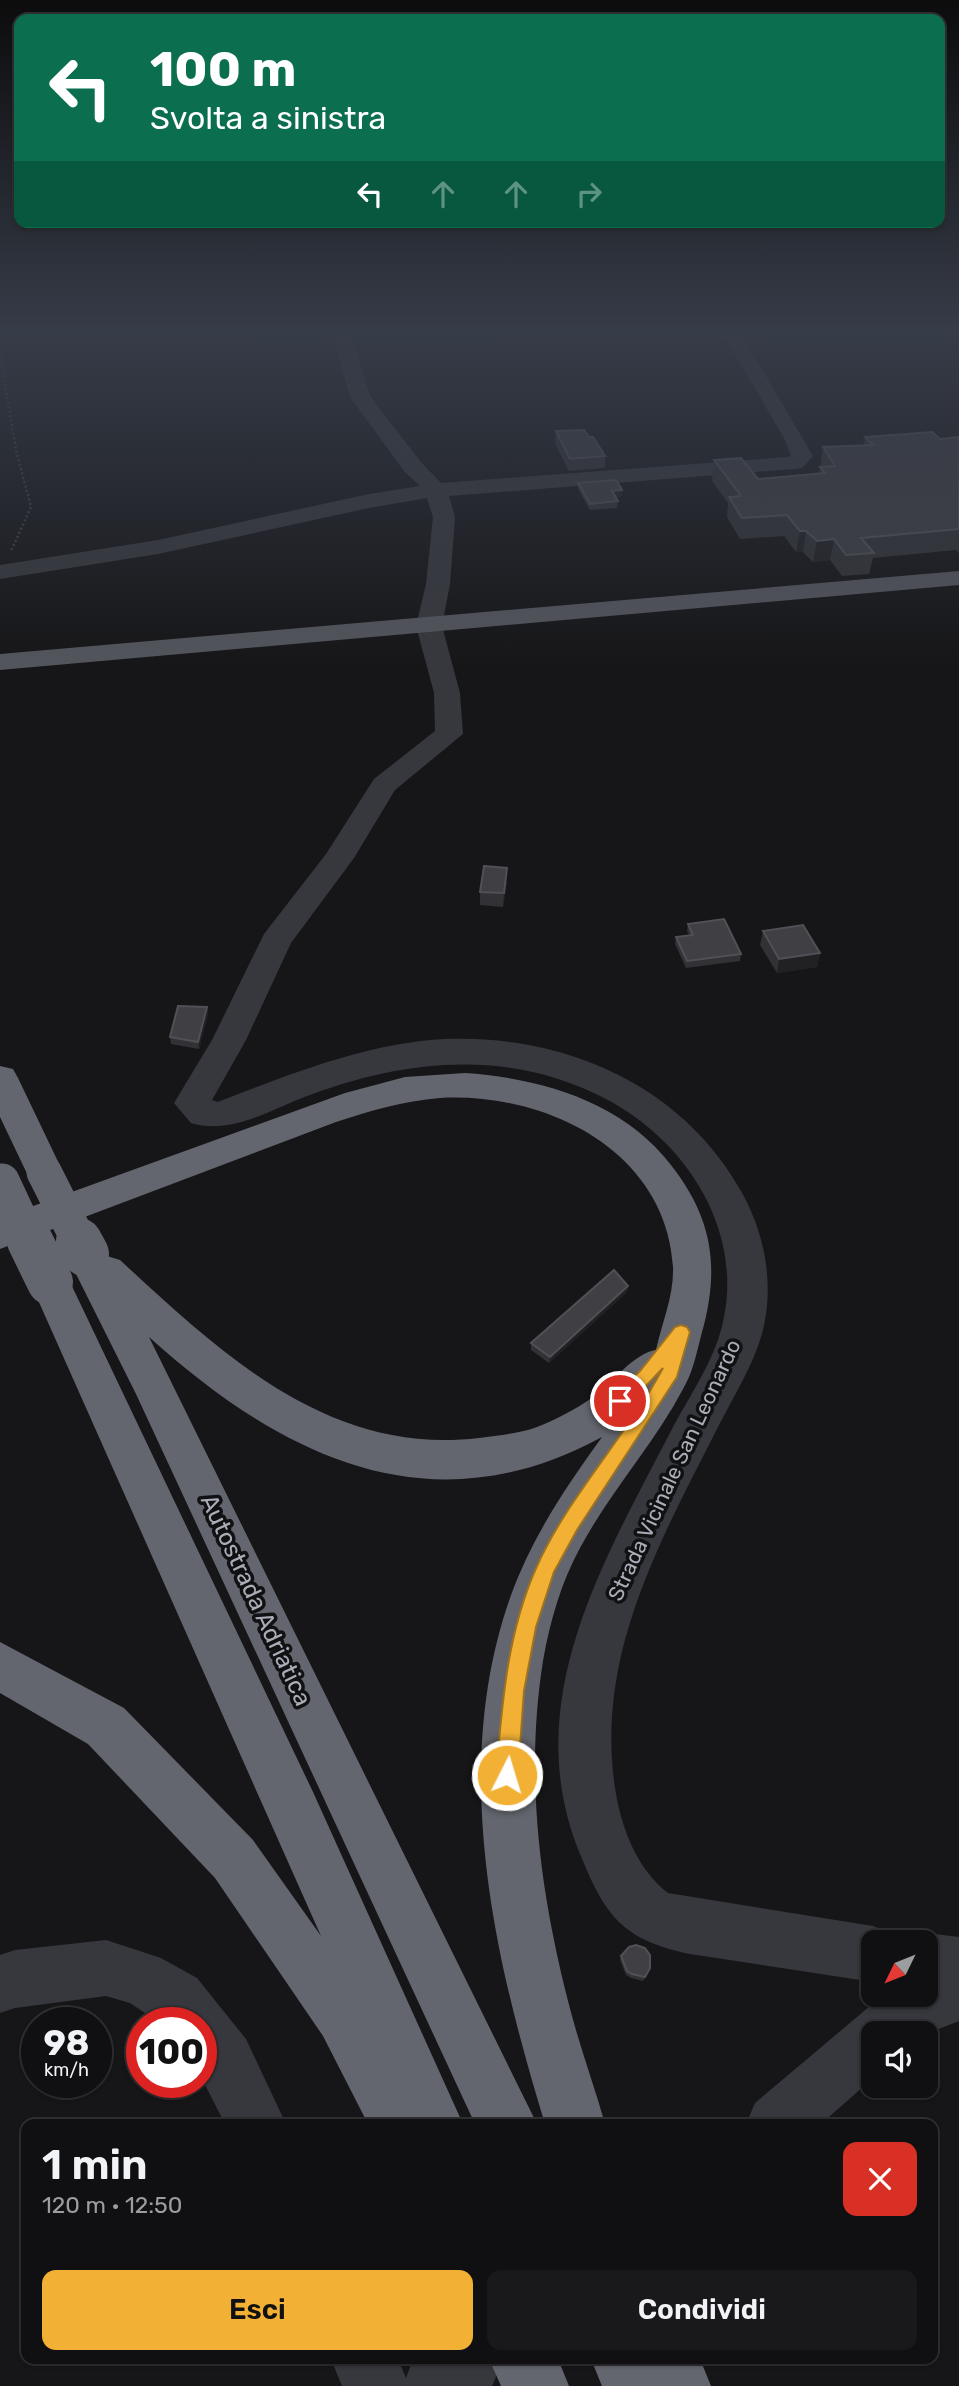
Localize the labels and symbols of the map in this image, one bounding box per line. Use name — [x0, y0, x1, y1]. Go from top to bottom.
street label: Strada Vicinale San Leonardo — [602, 1335, 746, 1605]
pin — [590, 1371, 650, 1431]
street label: Autostrada Adriatica — [195, 1490, 317, 1710]
position arrow — [470, 1738, 544, 1812]
north arrow — [861, 1930, 938, 2007]
speed limit sign: 100 — [126, 2007, 217, 2098]

